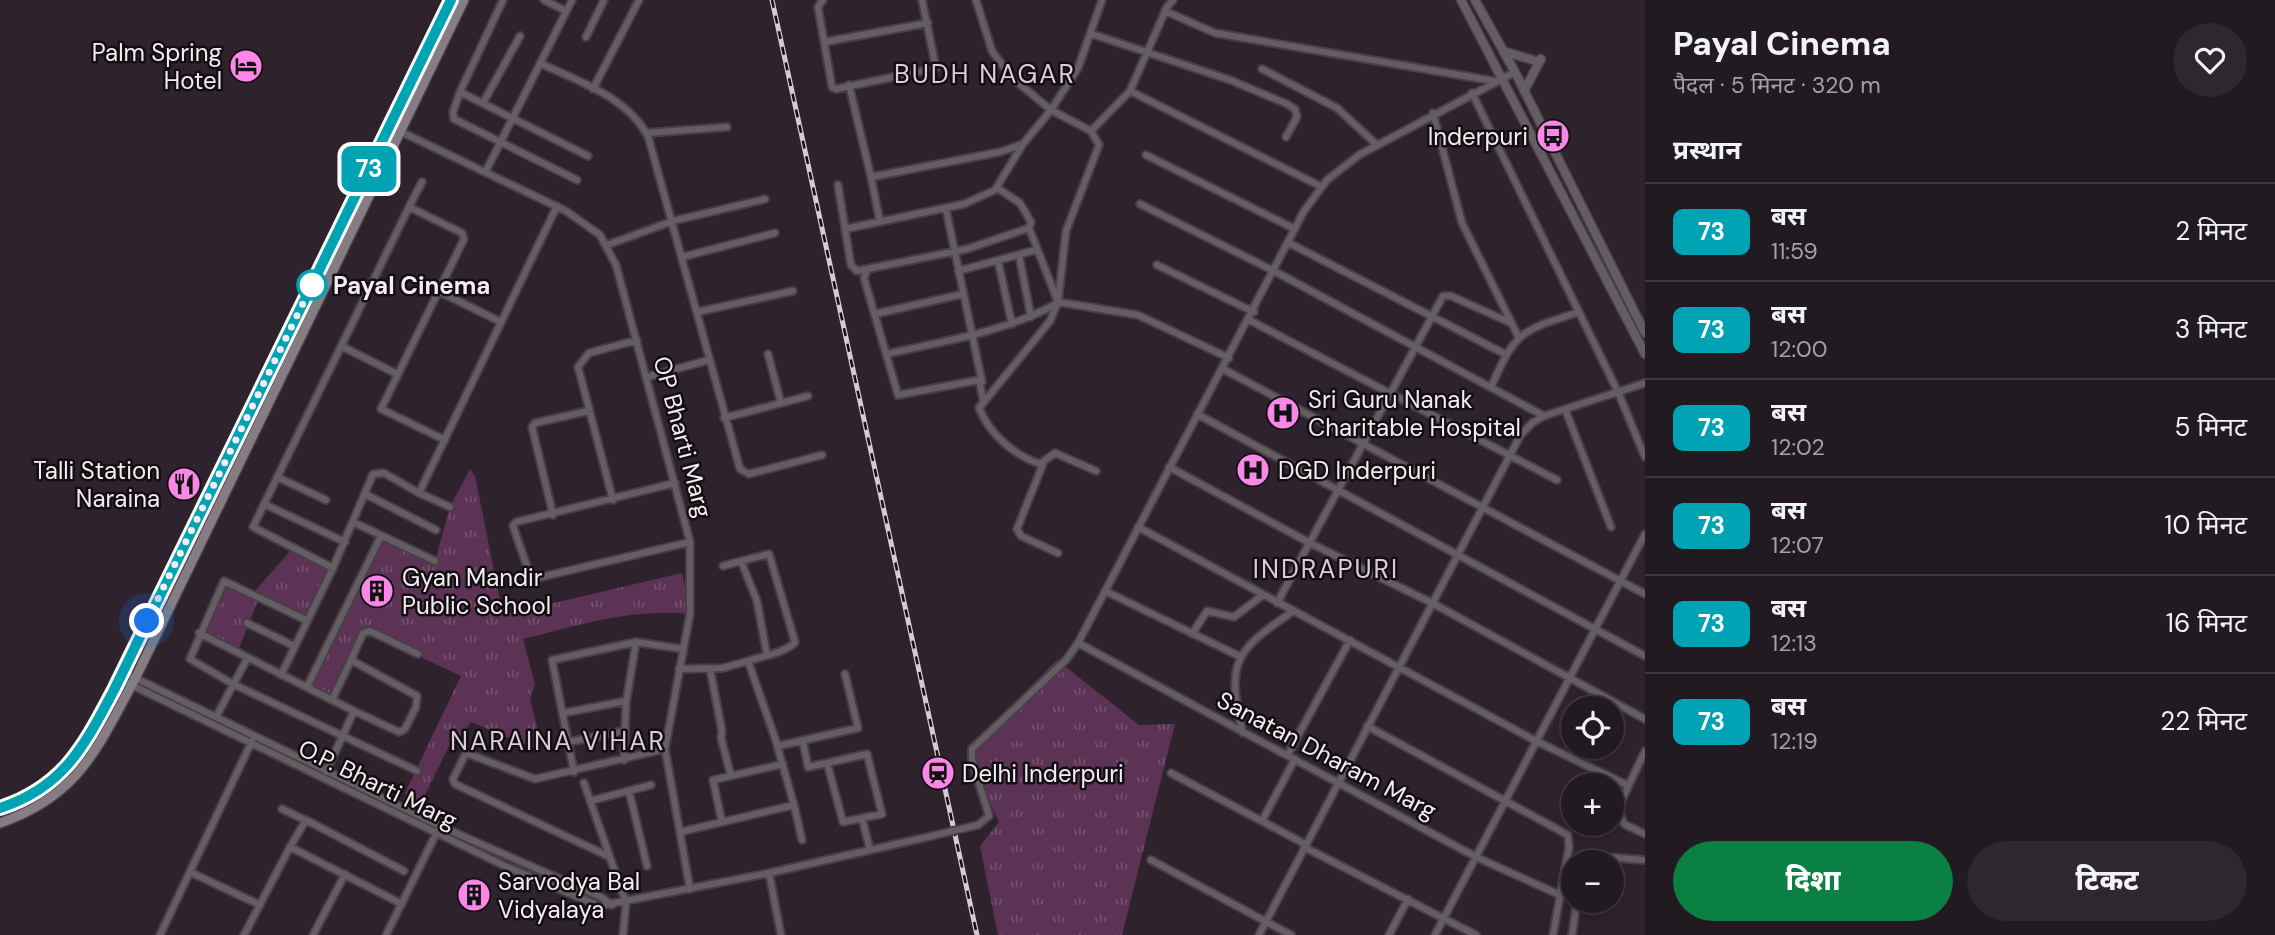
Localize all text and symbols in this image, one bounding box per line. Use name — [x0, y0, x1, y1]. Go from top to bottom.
text: Payal Cinema — [1673, 22, 1891, 65]
button: heart — [2173, 23, 2247, 97]
place label: Palm Spring Hotel — [92, 37, 222, 96]
hotel icon: Palm Spring Hotel — [227, 47, 265, 85]
district label: BUDH NAGAR — [894, 57, 1076, 91]
text: पैदल · 5 मिनट · 320 m — [1673, 70, 1881, 100]
bus stop icon: Inderpuri — [1534, 117, 1572, 155]
place label: Inderpuri — [1428, 121, 1528, 152]
text: प्रस्थान — [1673, 133, 1741, 167]
line badge: 73 — [338, 146, 400, 192]
text: 73 — [355, 153, 383, 184]
text: बस — [1771, 199, 1806, 233]
text: 2 मिनट — [2175, 214, 2247, 248]
text: 73 — [1698, 216, 1725, 247]
text: 11:59 — [1771, 236, 1818, 266]
marker: Payal Cinema — [297, 270, 327, 300]
place label: Payal Cinema — [333, 270, 490, 301]
text: बस — [1771, 297, 1806, 331]
text: 3 मिनट — [2175, 312, 2247, 346]
text: 73 — [1698, 314, 1725, 345]
text: 12:00 — [1771, 334, 1828, 364]
street label: OP Bharti Marg — [647, 353, 719, 521]
place label: Sri Guru Nanak Charitable Hospital — [1308, 384, 1521, 443]
hospital icon: Sri Guru Nanak Charitable Hospital — [1264, 394, 1302, 432]
text: बस — [1771, 395, 1806, 429]
text: 5 मिनट — [2174, 410, 2247, 444]
text: 73 — [1698, 412, 1725, 443]
text: 12:02 — [1771, 432, 1825, 462]
hospital icon: DGD Inderpuri — [1234, 451, 1272, 489]
place label: Talli Station Naraina — [33, 455, 160, 514]
place label: DGD Inderpuri — [1278, 455, 1436, 486]
restaurant icon: Talli Station Naraina — [165, 465, 203, 503]
text: बस — [1771, 493, 1806, 527]
text: 10 मिनट — [2164, 508, 2247, 542]
text: 73 — [1698, 510, 1725, 541]
text: 12:07 — [1771, 530, 1824, 560]
district label: INDRAPURI — [1253, 552, 1399, 586]
place label: Gyan Mandir Public School — [402, 562, 551, 621]
building icon: Gyan Mandir Public School — [358, 572, 396, 610]
text: बस — [1771, 591, 1806, 625]
your location — [129, 603, 164, 638]
text: 16 मिनट — [2166, 606, 2247, 640]
text: 73 — [1698, 608, 1725, 639]
text: 12:13 — [1771, 628, 1817, 658]
street label: Sanatan Dharam Marg — [1212, 684, 1442, 826]
text: बस — [1771, 689, 1806, 723]
map controls — [1561, 696, 1624, 913]
button: locate — [1561, 696, 1624, 759]
text: 22 मिनट — [2160, 704, 2247, 738]
text: 73 — [1698, 706, 1725, 737]
district label: NARAINA VIHAR — [450, 724, 666, 758]
text: 12:19 — [1771, 726, 1818, 756]
street label: O.P. Bharti Marg — [293, 732, 463, 836]
station icon: Delhi Inderpuri — [919, 754, 957, 792]
place label: Delhi Inderpuri — [962, 758, 1124, 789]
button: + — [1561, 773, 1624, 836]
button: दिशा — [1673, 841, 1953, 921]
button: टिकट — [1967, 841, 2247, 921]
button: − — [1561, 850, 1624, 913]
place label: Sarvodya Bal Vidyalaya — [498, 866, 640, 925]
building icon: Sarvodya Bal Vidyalaya — [455, 876, 493, 914]

